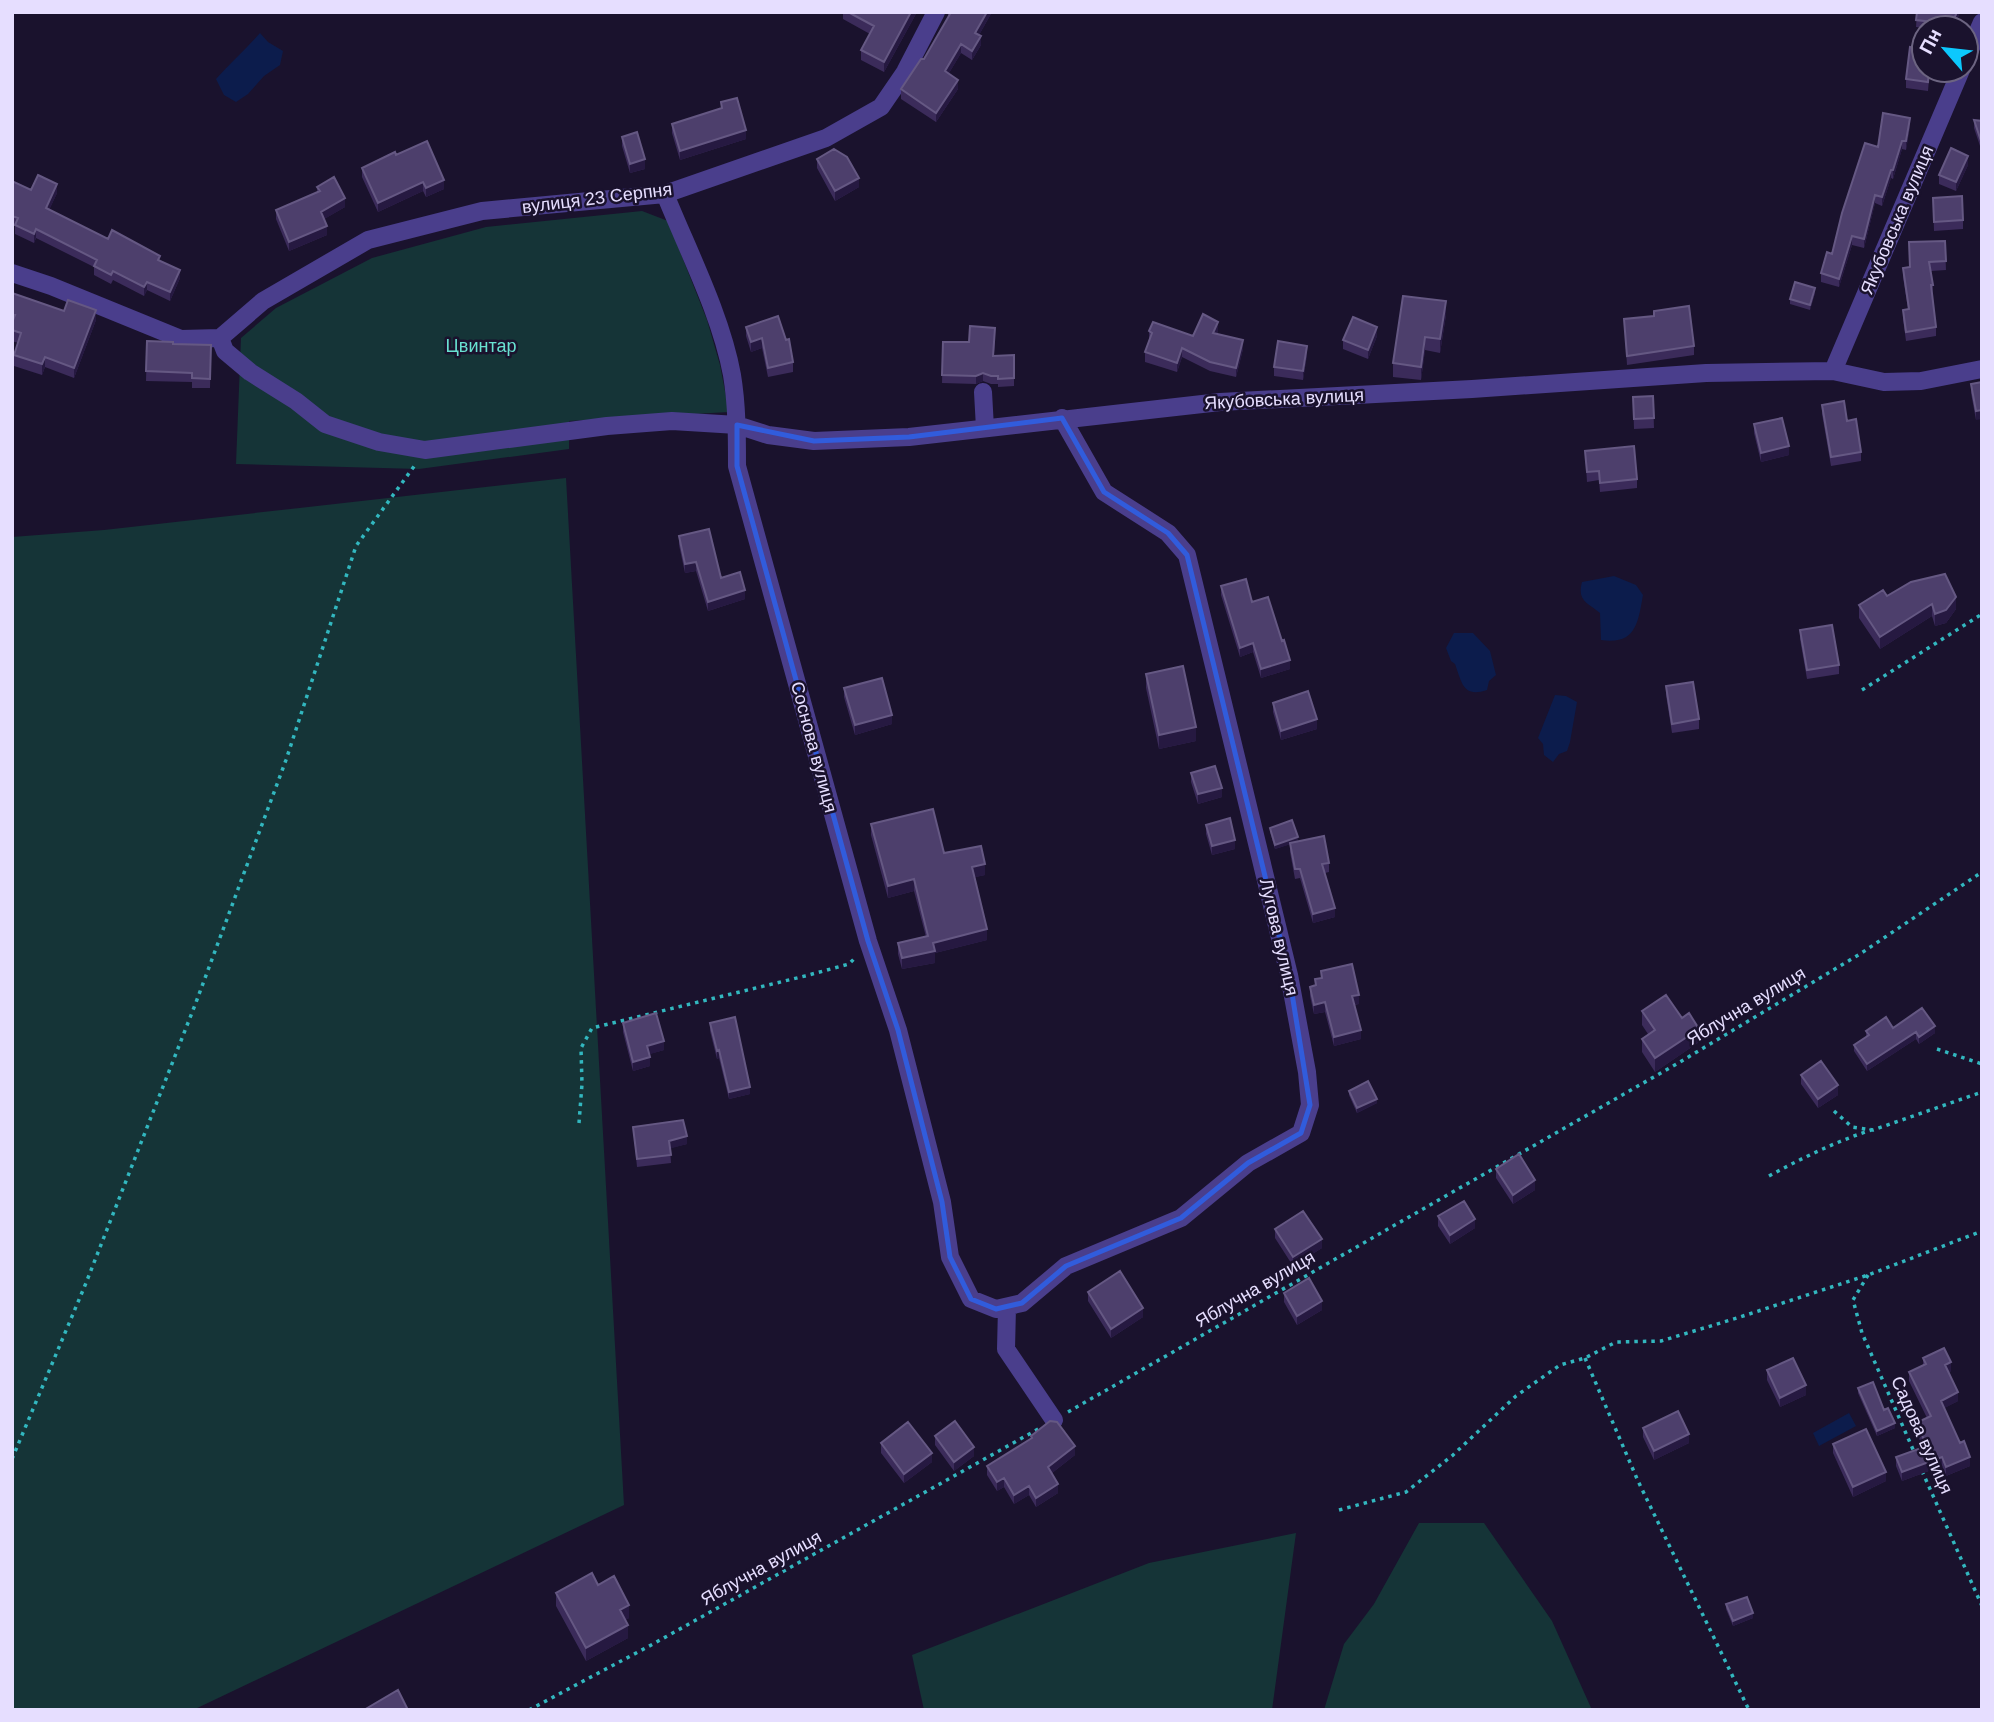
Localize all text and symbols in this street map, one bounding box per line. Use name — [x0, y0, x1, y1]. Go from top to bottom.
north arrow — [1910, 14, 1980, 84]
text: Пн — [1915, 25, 1946, 57]
street label: Якубовська вулиця — [1857, 142, 1937, 298]
street label: вулиця 23 Серпня — [521, 179, 673, 217]
park label: Цвинтар — [446, 336, 516, 356]
street label: Якубовська вулиця — [1204, 385, 1364, 413]
street label: Соснова вулиця — [787, 679, 841, 815]
street label: Лугова вулиця — [1256, 876, 1302, 998]
street label: Яблучна вулиця — [1683, 963, 1809, 1049]
street label: Яблучна вулиця — [1192, 1247, 1318, 1331]
street label: Садова вулиця — [1887, 1373, 1957, 1497]
street label: Яблучна вулиця — [697, 1527, 825, 1609]

